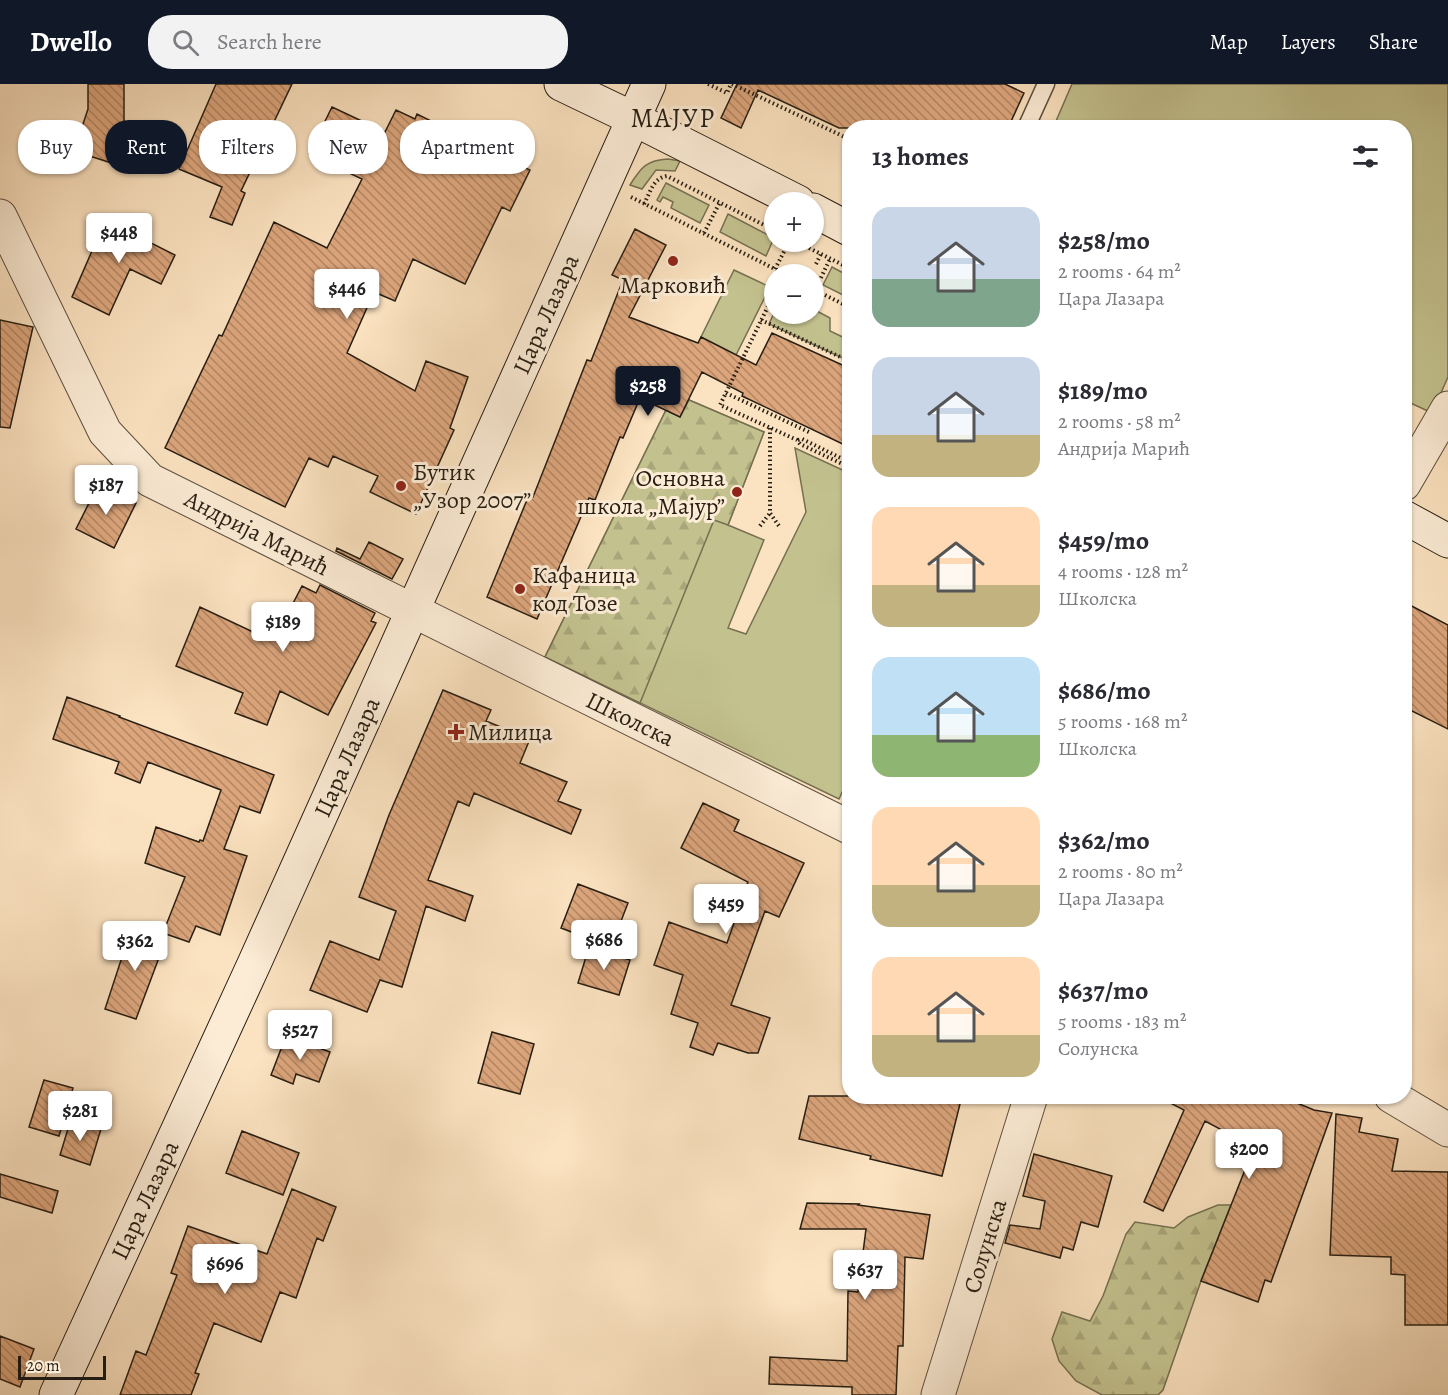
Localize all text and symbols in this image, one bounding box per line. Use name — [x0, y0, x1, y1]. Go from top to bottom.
search box — [148, 15, 568, 69]
text: Dwello — [30, 23, 112, 61]
icon: search — [169, 26, 202, 59]
text: Search here — [217, 27, 322, 57]
text: Map — [1209, 28, 1248, 56]
text: Layers — [1281, 28, 1336, 56]
text: Share — [1369, 28, 1418, 56]
district label: МАЈУР — [630, 100, 716, 136]
chip: Buy — [18, 120, 93, 174]
chip: Rent — [105, 120, 187, 174]
chip: Filters — [199, 120, 296, 174]
chip: New — [308, 120, 388, 174]
chip: Apartment — [400, 120, 535, 174]
text: 13 homes — [872, 139, 969, 174]
icon: filters — [1349, 140, 1382, 173]
map controls — [764, 192, 824, 324]
button: + — [764, 192, 824, 252]
pin: $448 — [83, 213, 155, 264]
text: $448 — [100, 219, 138, 246]
text: $258/mo — [1058, 223, 1150, 258]
icon: home — [920, 231, 992, 303]
street label: Цара Лазара — [505, 249, 587, 379]
marker: Марковић — [666, 254, 680, 268]
text: 2 rooms · 64 m² — [1058, 258, 1181, 285]
button: − — [764, 264, 824, 324]
pin: $446 — [311, 269, 383, 320]
place label: Марковић — [620, 269, 726, 301]
text: $446 — [328, 275, 366, 302]
text: Цара Лазара — [1058, 285, 1165, 312]
pin: $258 — [612, 366, 684, 417]
text: $258 — [629, 372, 667, 399]
text: $189/mo — [1058, 373, 1148, 408]
icon: home — [920, 381, 992, 453]
text: 2 rooms · 58 m² — [1058, 408, 1181, 435]
text: Андрија Марић — [1058, 435, 1190, 462]
place label: Бутик „Узор 2007” — [413, 456, 531, 516]
place label: Основна школа „Мајур” — [577, 462, 725, 522]
pin: $187 — [70, 465, 142, 516]
text: $187 — [89, 471, 123, 498]
marker: Бутик „Узор 2007” — [394, 479, 408, 493]
street label: Андрија Марић — [178, 482, 335, 583]
marker: Основна школа „Мајур” — [730, 485, 744, 499]
text: $459/mo — [1058, 523, 1149, 558]
icon: home — [920, 531, 992, 603]
text: 4 rooms · 128 m² — [1058, 558, 1188, 585]
place label: Кафаница код Тозе — [532, 559, 636, 619]
marker: Кафаница код Тозе — [513, 582, 527, 596]
text: Школска — [1058, 585, 1137, 612]
pin: $189 — [247, 602, 319, 653]
text: $189 — [265, 608, 301, 635]
text: $686/mo — [1058, 673, 1151, 708]
icon: home — [920, 681, 992, 753]
street label: Школска — [580, 684, 680, 754]
street label: Цара Лазара — [306, 692, 388, 822]
text: 5 rooms · 168 m² — [1058, 708, 1187, 735]
place label: Милица — [468, 716, 553, 748]
marker: Милица — [449, 725, 463, 739]
text: Школска — [1058, 735, 1137, 762]
text: $362/mo — [1058, 823, 1150, 858]
icon: home — [920, 831, 992, 903]
text: 2 rooms · 80 m² — [1058, 858, 1183, 885]
pin: $459 — [690, 884, 762, 935]
text: Цара Лазара — [1058, 885, 1165, 912]
text: $459 — [708, 890, 744, 917]
pin: $686 — [568, 920, 640, 971]
pin: $362 — [99, 921, 171, 972]
text: $686 — [585, 926, 623, 953]
text: $362 — [117, 927, 153, 954]
text: $637/mo — [1058, 973, 1148, 1008]
icon: home — [920, 981, 992, 1053]
text: 5 rooms · 183 m² — [1058, 1008, 1187, 1035]
pin: $527 — [264, 1010, 336, 1061]
text: $527 — [282, 1016, 318, 1043]
text: Солунска — [1058, 1035, 1139, 1062]
pin: $281 — [44, 1091, 116, 1142]
text: $281 — [62, 1097, 98, 1124]
pin: $200 — [1213, 1129, 1285, 1180]
street label: Цара Лазара — [103, 1135, 187, 1265]
text: $200 — [1229, 1135, 1269, 1162]
street label: Солунска — [956, 1195, 1014, 1297]
pin: $696 — [189, 1244, 261, 1295]
text: $696 — [206, 1250, 244, 1277]
pin: $637 — [829, 1250, 901, 1301]
text: $637 — [847, 1256, 883, 1283]
scale bar — [18, 1353, 106, 1380]
text: 20 m — [27, 1355, 60, 1377]

